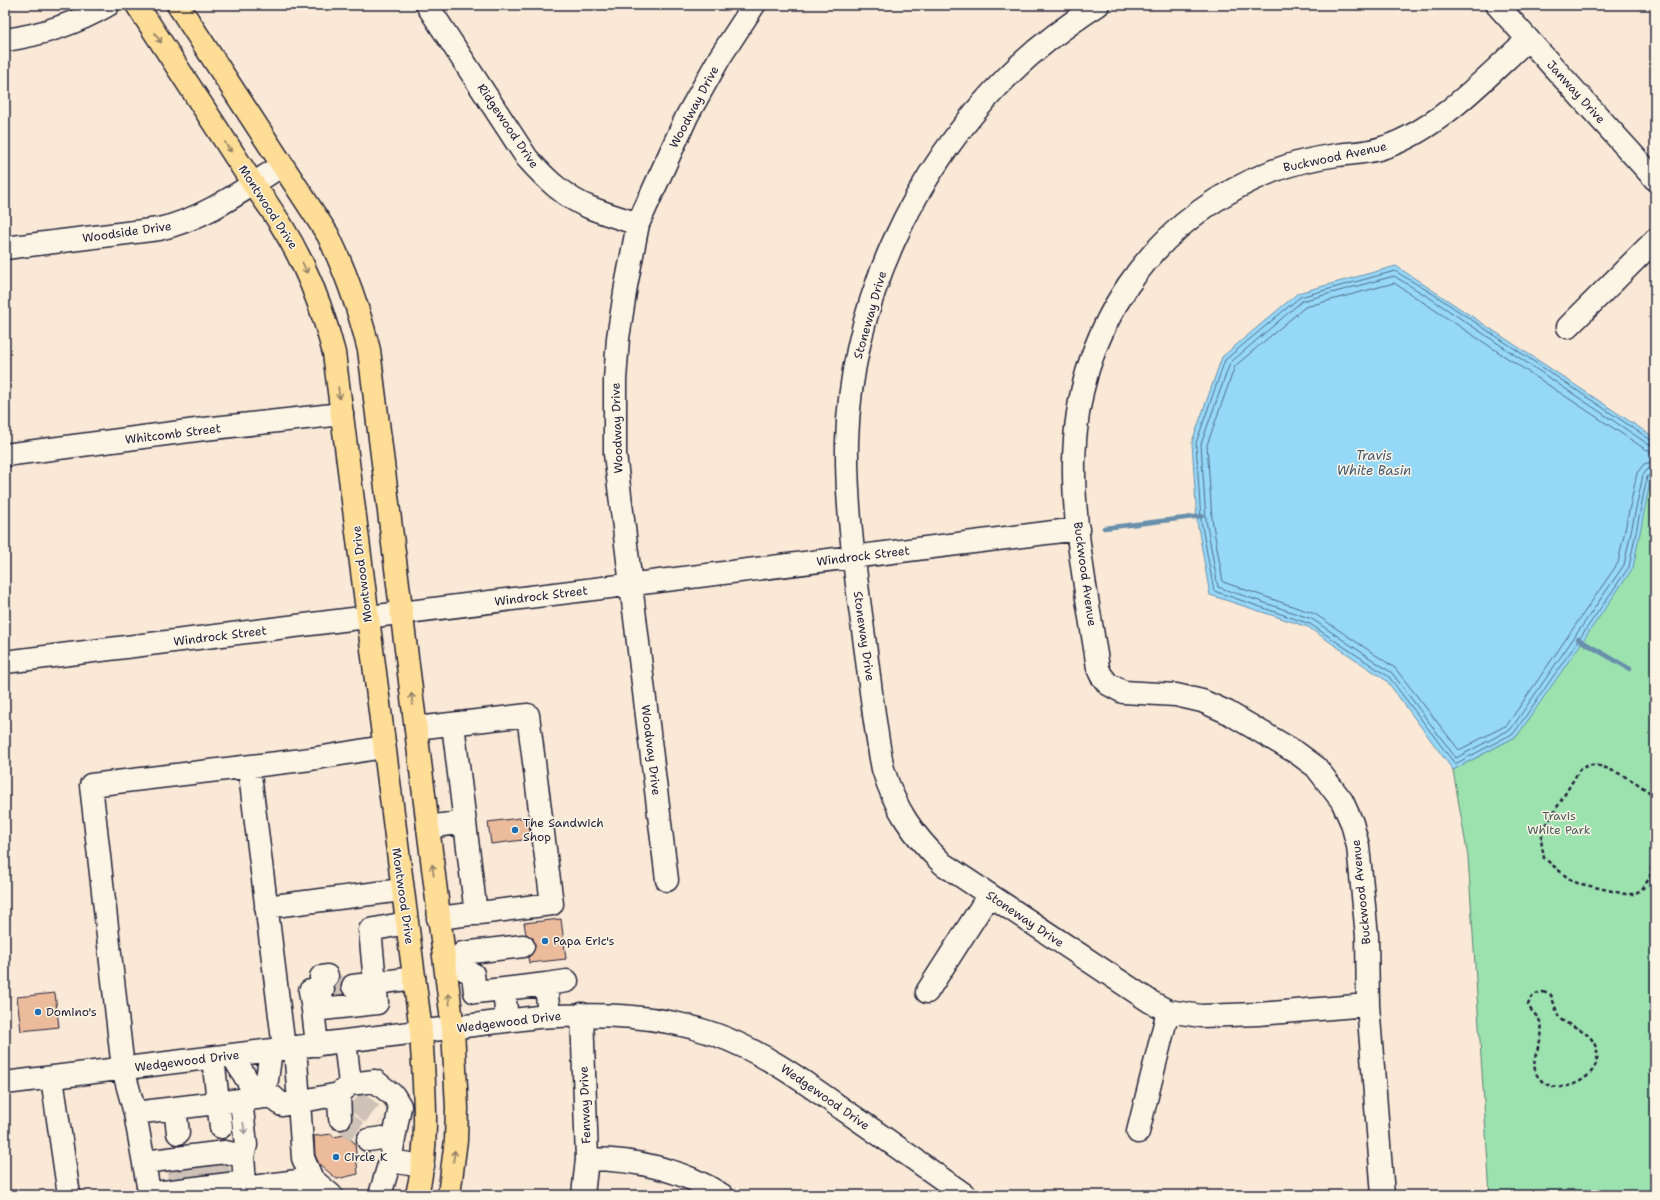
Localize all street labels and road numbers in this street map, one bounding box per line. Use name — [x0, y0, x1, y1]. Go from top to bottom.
street label: Janway Drive — [1543, 57, 1609, 127]
street label: Woodway Drive — [666, 63, 723, 151]
street label: Ridgewood Drive — [474, 81, 542, 172]
street label: Buckwood Avenue — [1282, 138, 1388, 176]
street label: Montwood Drive — [235, 162, 301, 252]
street label: Woodside Drive — [81, 218, 173, 246]
street label: Stoneway Drive — [850, 269, 890, 361]
street label: Woodway Drive — [607, 382, 627, 474]
street label: Whitcomb Street — [124, 420, 222, 448]
street label: Buckwood Avenue — [1070, 521, 1100, 627]
street label: Montwood Drive — [348, 525, 376, 623]
street label: Windrock Street — [815, 542, 911, 570]
street label: Windrock Street — [493, 582, 589, 610]
street label: Stoneway Drive — [850, 590, 878, 682]
street label: Windrock Street — [172, 622, 268, 650]
street label: Woodway Drive — [638, 704, 665, 796]
street label: Buckwood Avenue — [1348, 839, 1374, 945]
street label: Montwood Drive — [388, 847, 418, 945]
street label: Stoneway Drive — [983, 887, 1067, 951]
street label: Wedgewood Drive — [456, 1008, 562, 1036]
street label: Wedgewood Drive — [134, 1047, 240, 1075]
street label: Wedgewood Drive — [777, 1060, 873, 1134]
street label: Fenway Drive — [576, 1066, 594, 1144]

